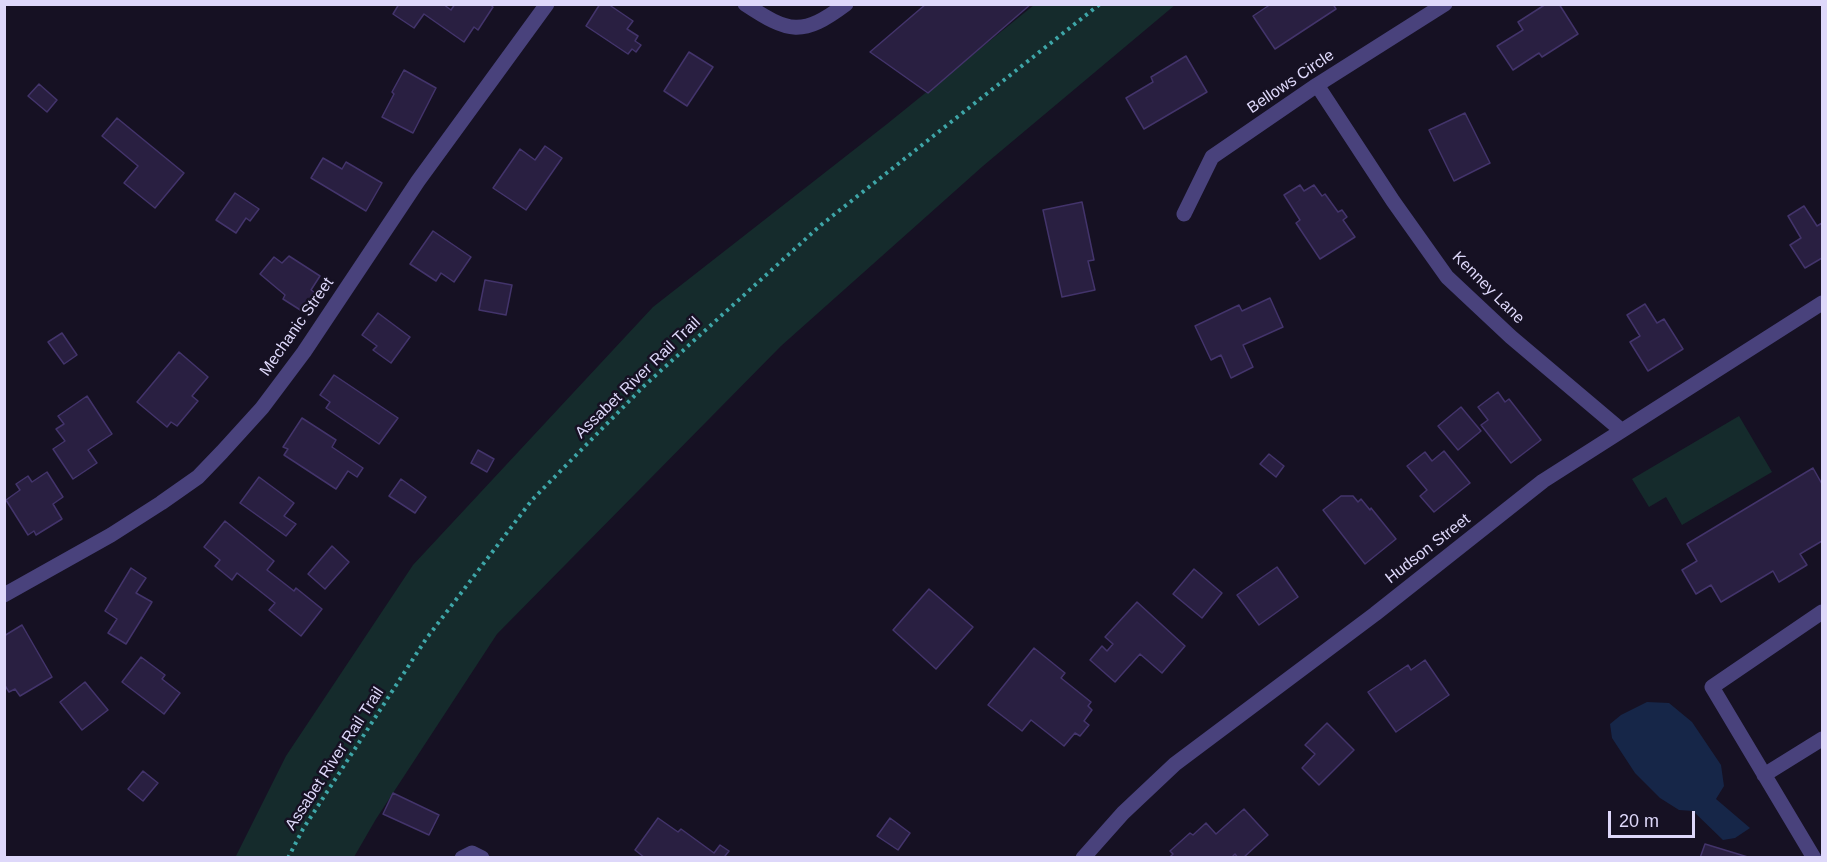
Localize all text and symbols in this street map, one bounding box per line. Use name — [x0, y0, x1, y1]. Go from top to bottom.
street label: Bellows Circle — [1244, 46, 1338, 118]
street label: Kenney Lane — [1448, 248, 1528, 328]
street label: Mechanic Street — [256, 274, 338, 380]
street label: Assabet River Rail Trail — [571, 313, 705, 443]
street label: Hudson Street — [1382, 510, 1474, 588]
street label: Assabet River Rail Trail — [282, 684, 388, 834]
scale bar — [1611, 799, 1698, 837]
text: 20 m — [1619, 811, 1659, 831]

